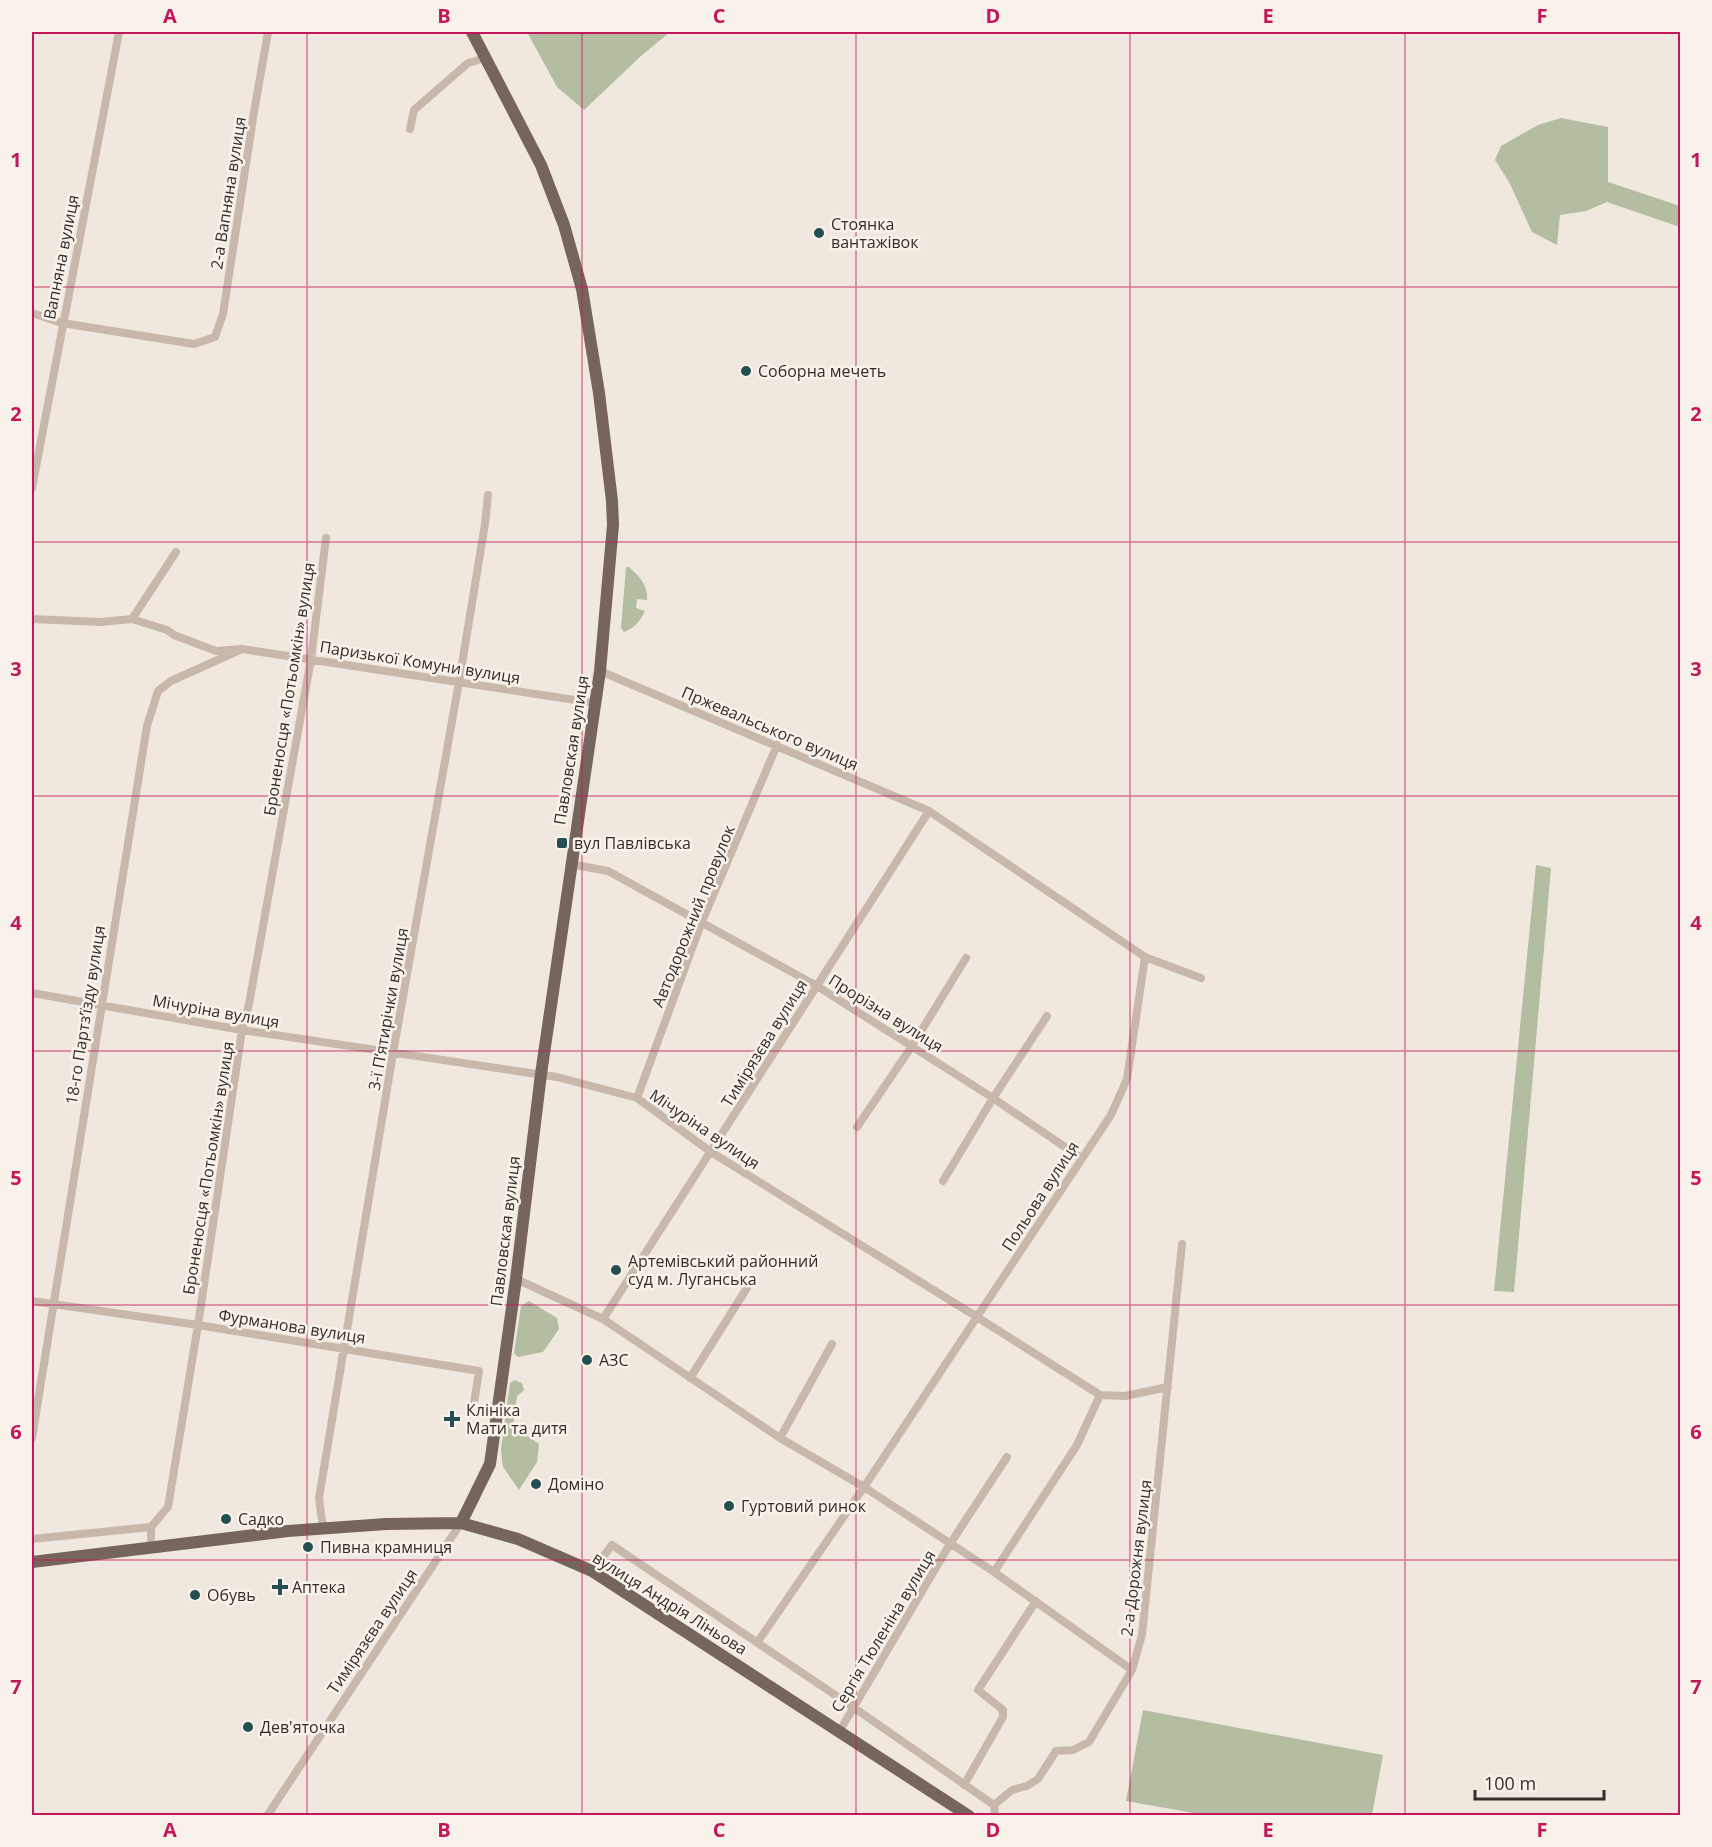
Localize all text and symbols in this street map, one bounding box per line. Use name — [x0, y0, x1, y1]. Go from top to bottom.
text: A — [163, 2, 177, 29]
text: B — [437, 2, 451, 29]
text: C — [713, 2, 726, 29]
text: D — [986, 2, 1000, 29]
text: E — [1262, 2, 1274, 29]
text: F — [1537, 2, 1547, 29]
street label: 2-а Вапняна вулиця — [205, 115, 251, 271]
text: 1 — [10, 146, 22, 173]
text: 1 — [1690, 146, 1702, 173]
street label: Вапняна вулиця — [38, 193, 84, 321]
place label: Стоянка вантажівок — [831, 213, 919, 253]
marker: Стоянка вантажівок — [812, 226, 826, 240]
place label: Соборна мечеть — [758, 360, 886, 382]
marker: Соборна мечеть — [739, 364, 753, 378]
text: 2 — [10, 400, 22, 427]
text: 2 — [1690, 400, 1702, 427]
street label: Броненосця «Потьомкін» вулиця — [258, 561, 320, 817]
street label: Паризької Комуни вулиця — [318, 635, 522, 689]
text: 3 — [10, 655, 22, 682]
text: 3 — [1690, 655, 1702, 682]
street label: Павловская вулиця — [548, 674, 594, 826]
street label: Пржевальського вулиця — [678, 681, 862, 775]
street label: Автодорожний провулок — [646, 821, 740, 1010]
place label: вул Павлівська — [574, 832, 691, 854]
marker: вул Павлівська — [555, 836, 569, 850]
text: 4 — [10, 909, 22, 936]
text: 4 — [1690, 909, 1702, 936]
street label: 18-го Партз’їзду вулиця — [60, 924, 110, 1106]
street label: 3-ї П’ятирічки вулиця — [363, 926, 413, 1092]
street label: Прорізна вулиця — [825, 969, 947, 1057]
street label: Тимірязєва вулиця — [716, 975, 812, 1111]
street label: Мічуріна вулиця — [151, 989, 281, 1033]
street label: Броненосця «Потьомкін» вулиця — [177, 1040, 239, 1296]
street label: Мічуріна вулиця — [646, 1084, 764, 1174]
street label: Польова вулиця — [996, 1137, 1084, 1255]
street label: Павловская вулиця — [485, 1155, 525, 1307]
text: 5 — [10, 1164, 22, 1191]
text: 5 — [1690, 1164, 1702, 1191]
place label: Артемівський районний суд м. Луганська — [628, 1250, 818, 1290]
marker: Артемівський районний суд м. Луганська — [609, 1263, 623, 1277]
street label: Фурманова вулиця — [217, 1304, 367, 1348]
place label: АЗС — [599, 1349, 629, 1371]
marker: АЗС — [580, 1353, 594, 1367]
place label: Клініка Мати та дитя — [466, 1399, 567, 1439]
marker: Клініка Мати та дитя — [443, 1410, 461, 1428]
text: 6 — [10, 1418, 22, 1445]
text: 6 — [1690, 1418, 1702, 1445]
place label: Доміно — [548, 1473, 604, 1495]
marker: Доміно — [529, 1477, 543, 1491]
street label: 2-а Дорожня вулиця — [1115, 1478, 1157, 1638]
place label: Гуртовий ринок — [741, 1495, 867, 1517]
marker: Гуртовий ринок — [722, 1499, 736, 1513]
place label: Садко — [238, 1508, 284, 1530]
marker: Садко — [219, 1512, 233, 1526]
place label: Пивна крамниця — [320, 1536, 452, 1558]
marker: Пивна крамниця — [301, 1540, 315, 1554]
street label: вулиця Андрія Ліньова — [589, 1546, 751, 1660]
street label: Сергія Тюленіна вулиця — [826, 1546, 940, 1716]
street label: Тимірязєва вулиця — [322, 1564, 422, 1698]
place label: Аптека — [292, 1576, 346, 1598]
marker: Аптека — [273, 1580, 287, 1594]
place label: Обувь — [207, 1584, 256, 1606]
marker: Обувь — [188, 1588, 202, 1602]
text: 7 — [10, 1673, 22, 1700]
text: 7 — [1690, 1673, 1702, 1700]
place label: Дев'яточка — [260, 1716, 346, 1738]
marker: Дев'яточка — [241, 1720, 255, 1734]
scale bar — [1475, 1763, 1604, 1801]
text: 100 m — [1484, 1771, 1536, 1795]
text: A — [163, 1816, 177, 1843]
text: B — [437, 1816, 451, 1843]
text: C — [713, 1816, 726, 1843]
text: D — [986, 1816, 1000, 1843]
text: E — [1262, 1816, 1274, 1843]
text: F — [1537, 1816, 1547, 1843]

